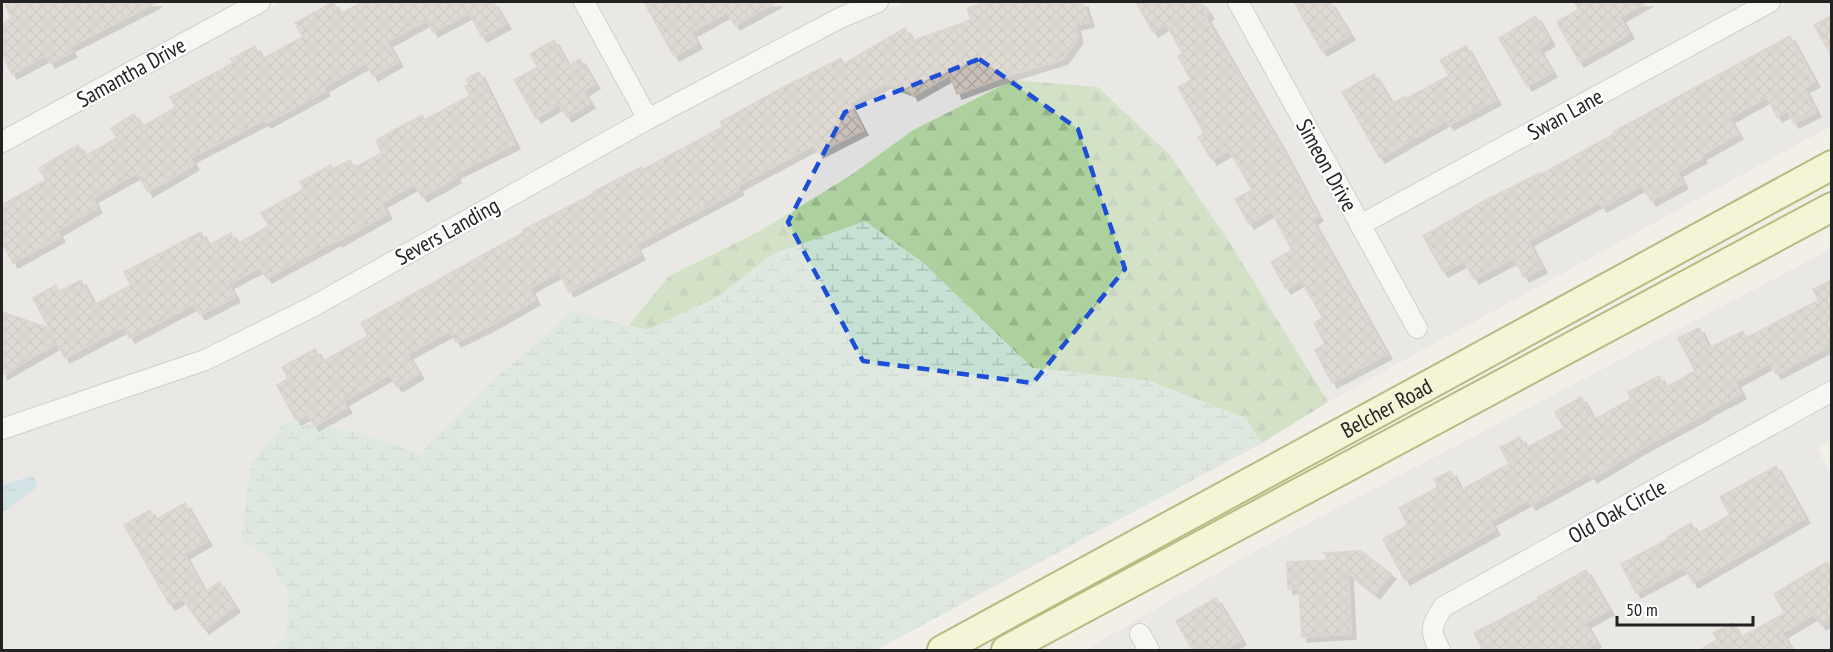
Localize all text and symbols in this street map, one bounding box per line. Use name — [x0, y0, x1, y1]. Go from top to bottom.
street label: Samantha Drive — [72, 31, 190, 113]
street label: Swan Lane — [1522, 82, 1608, 146]
street label: Simeon Drive — [1290, 114, 1364, 216]
street label: Severs Landing — [390, 191, 504, 271]
street label: Belcher Road — [1336, 372, 1437, 444]
street label: Old Oak Circle — [1563, 473, 1671, 549]
scale bar — [1617, 589, 1754, 627]
text: 50 m — [1626, 598, 1658, 621]

